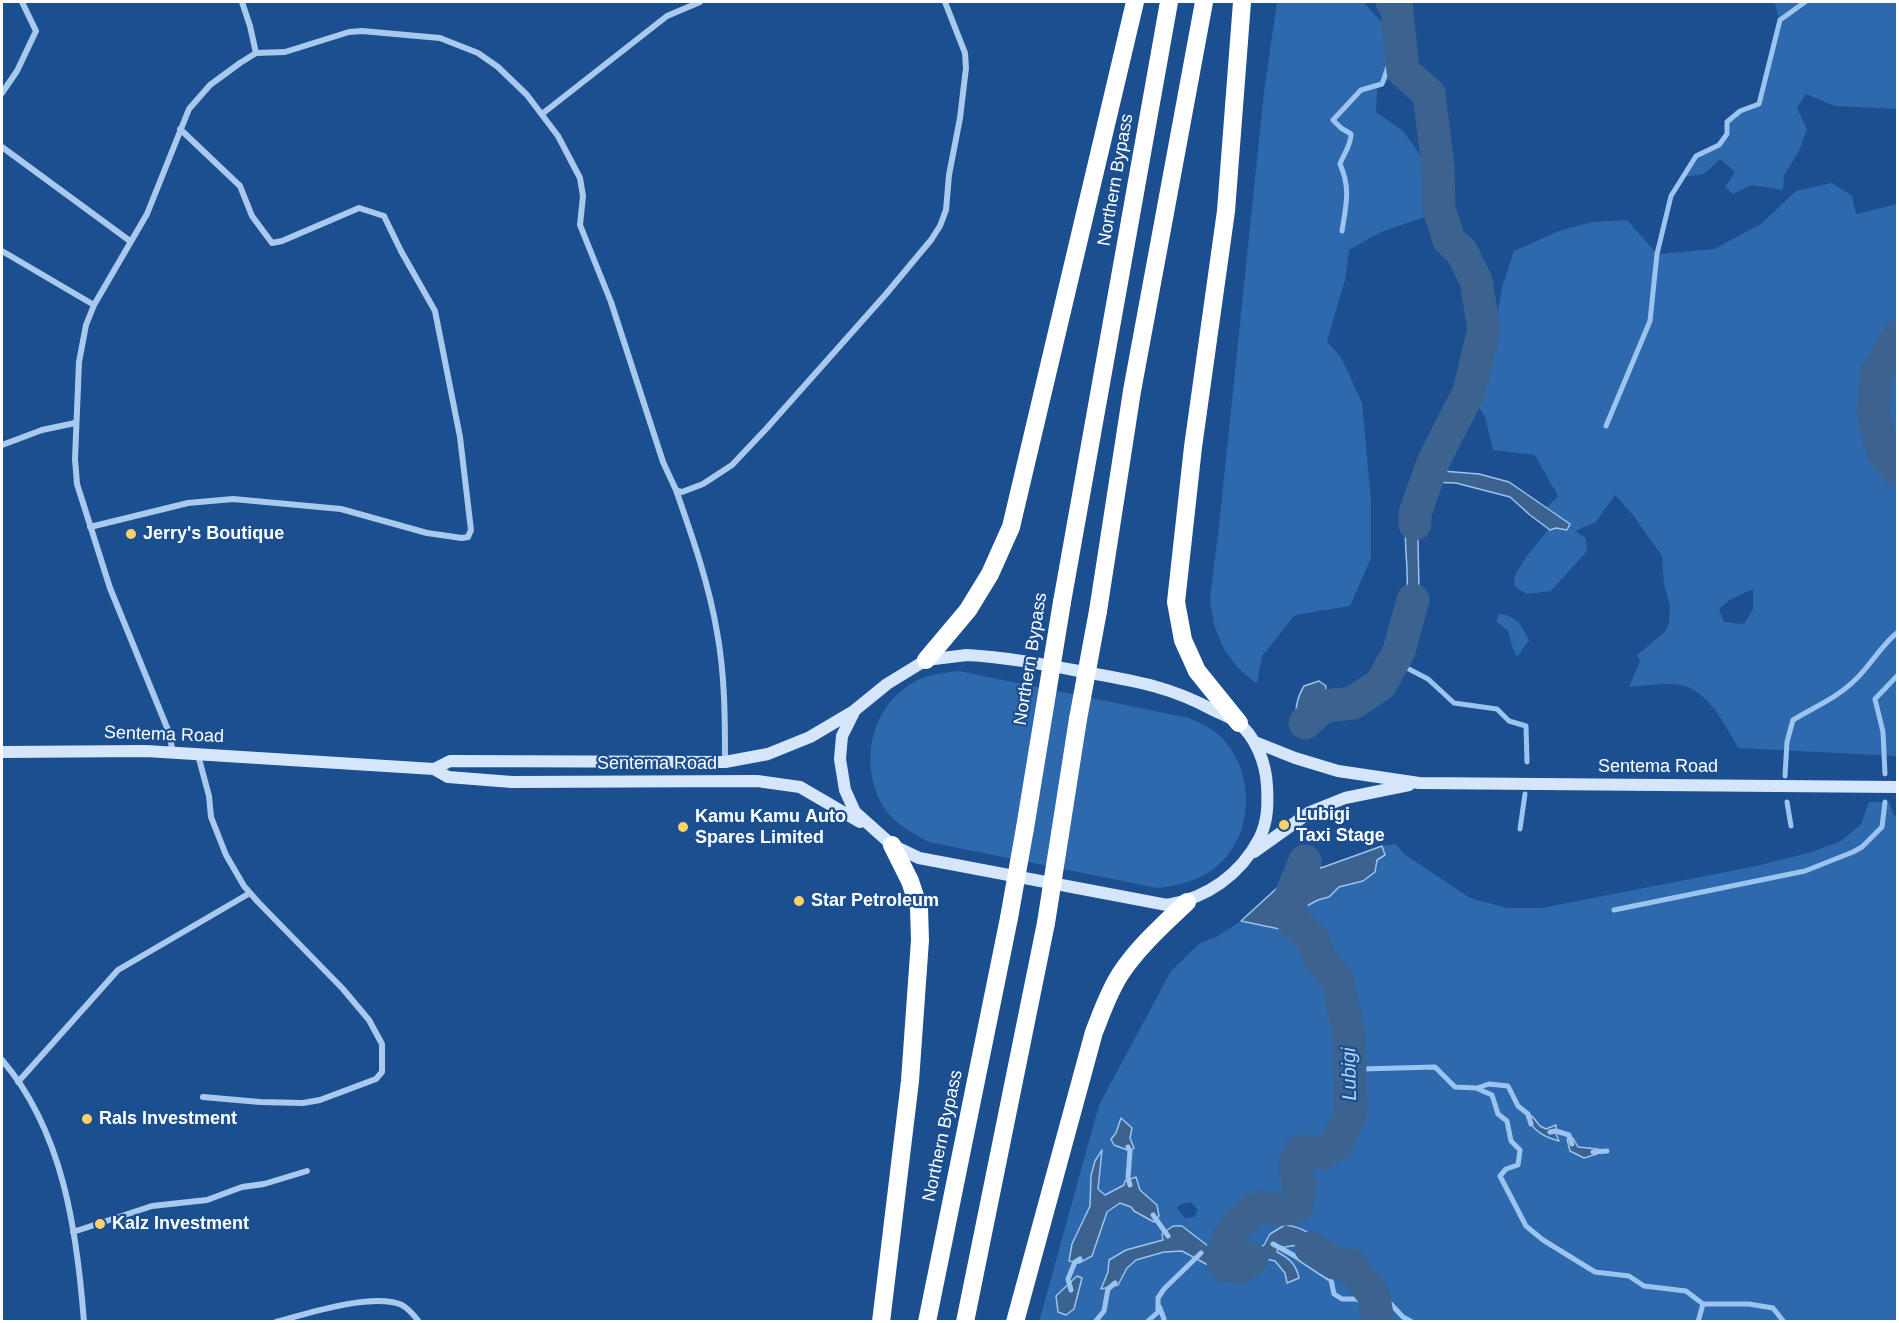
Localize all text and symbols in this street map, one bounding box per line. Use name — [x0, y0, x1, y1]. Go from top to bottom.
street label: Northern Bypass — [1094, 112, 1138, 248]
place label: Jerry's Boutique — [143, 523, 284, 545]
marker: Jerry's Boutique — [124, 527, 138, 541]
street label: Northern Bypass — [1010, 591, 1052, 727]
street label: Sentema Road — [104, 722, 224, 748]
street label: Sentema Road — [597, 753, 717, 775]
street label: Sentema Road — [1598, 756, 1718, 778]
place label: Lubigi Taxi Stage — [1296, 804, 1385, 846]
place label: Kamu Kamu Auto Spares Limited — [695, 806, 846, 848]
marker: Lubigi Taxi Stage — [1277, 818, 1291, 832]
marker: Kamu Kamu Auto Spares Limited — [676, 820, 690, 834]
place label: Star Petroleum — [811, 890, 939, 912]
marker: Star Petroleum — [792, 894, 806, 908]
water label: Lubigi — [1338, 1047, 1362, 1101]
street label: Northern Bypass — [918, 1068, 968, 1204]
place label: Rals Investment — [99, 1108, 237, 1130]
marker: Rals Investment — [80, 1112, 94, 1126]
place label: Kalz Investment — [112, 1213, 249, 1235]
marker: Kalz Investment — [93, 1217, 107, 1231]

